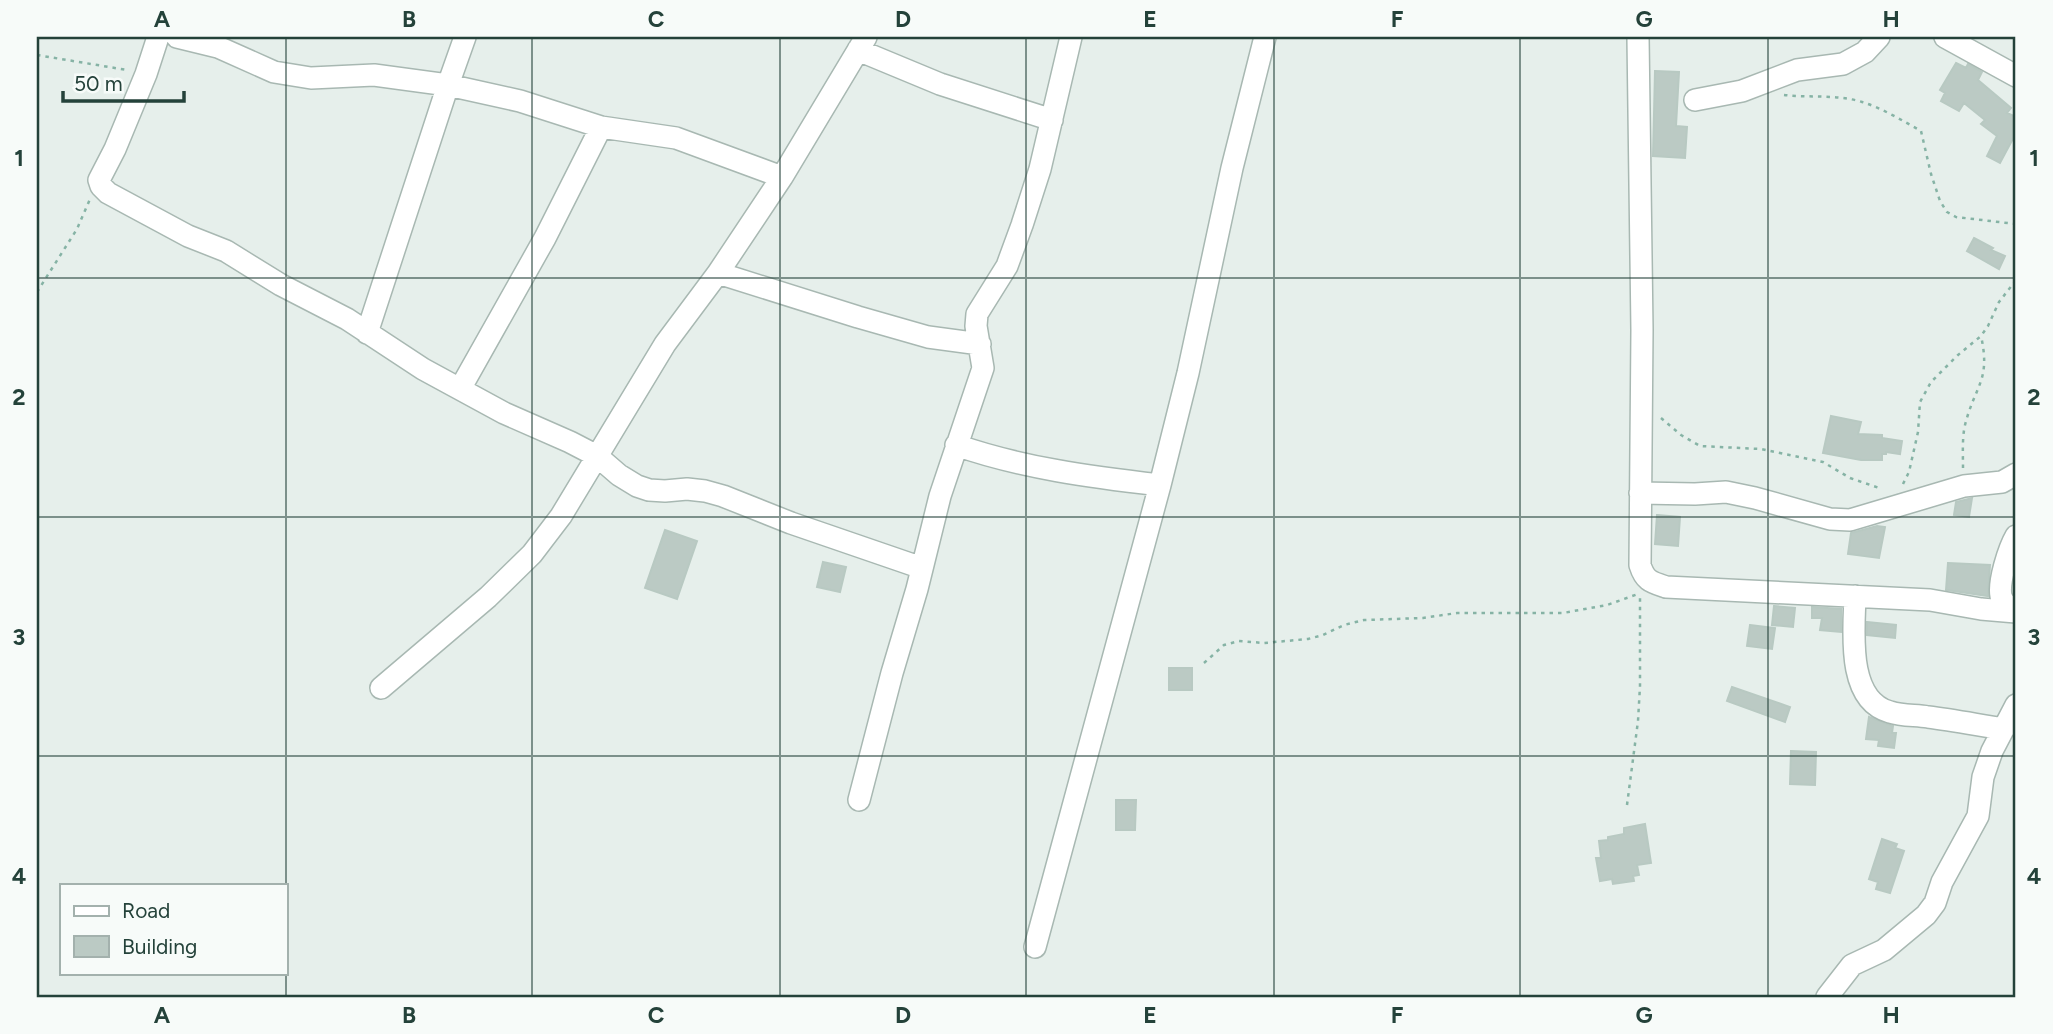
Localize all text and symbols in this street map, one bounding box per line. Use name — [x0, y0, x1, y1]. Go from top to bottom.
text: A — [154, 5, 171, 33]
text: B — [402, 5, 416, 33]
text: C — [648, 5, 665, 33]
text: D — [895, 5, 911, 33]
text: E — [1143, 5, 1157, 33]
text: F — [1391, 5, 1404, 33]
text: G — [1635, 5, 1653, 33]
text: H — [1882, 5, 1900, 33]
scale bar — [63, 60, 184, 104]
text: 50 m — [74, 71, 123, 96]
text: 1 — [14, 144, 24, 172]
text: 1 — [2029, 144, 2039, 172]
text: 2 — [12, 383, 26, 411]
text: 2 — [2027, 383, 2041, 411]
text: 3 — [13, 623, 25, 651]
text: 3 — [2028, 623, 2040, 651]
text: 4 — [12, 862, 26, 890]
text: 4 — [2027, 862, 2041, 890]
legend — [60, 884, 287, 974]
text: Road — [122, 898, 170, 923]
text: Building — [122, 934, 197, 959]
text: A — [154, 1001, 171, 1029]
text: B — [402, 1001, 416, 1029]
text: C — [648, 1001, 665, 1029]
text: D — [895, 1001, 911, 1029]
text: E — [1143, 1001, 1157, 1029]
text: F — [1391, 1001, 1404, 1029]
text: G — [1635, 1001, 1653, 1029]
text: H — [1882, 1001, 1900, 1029]

